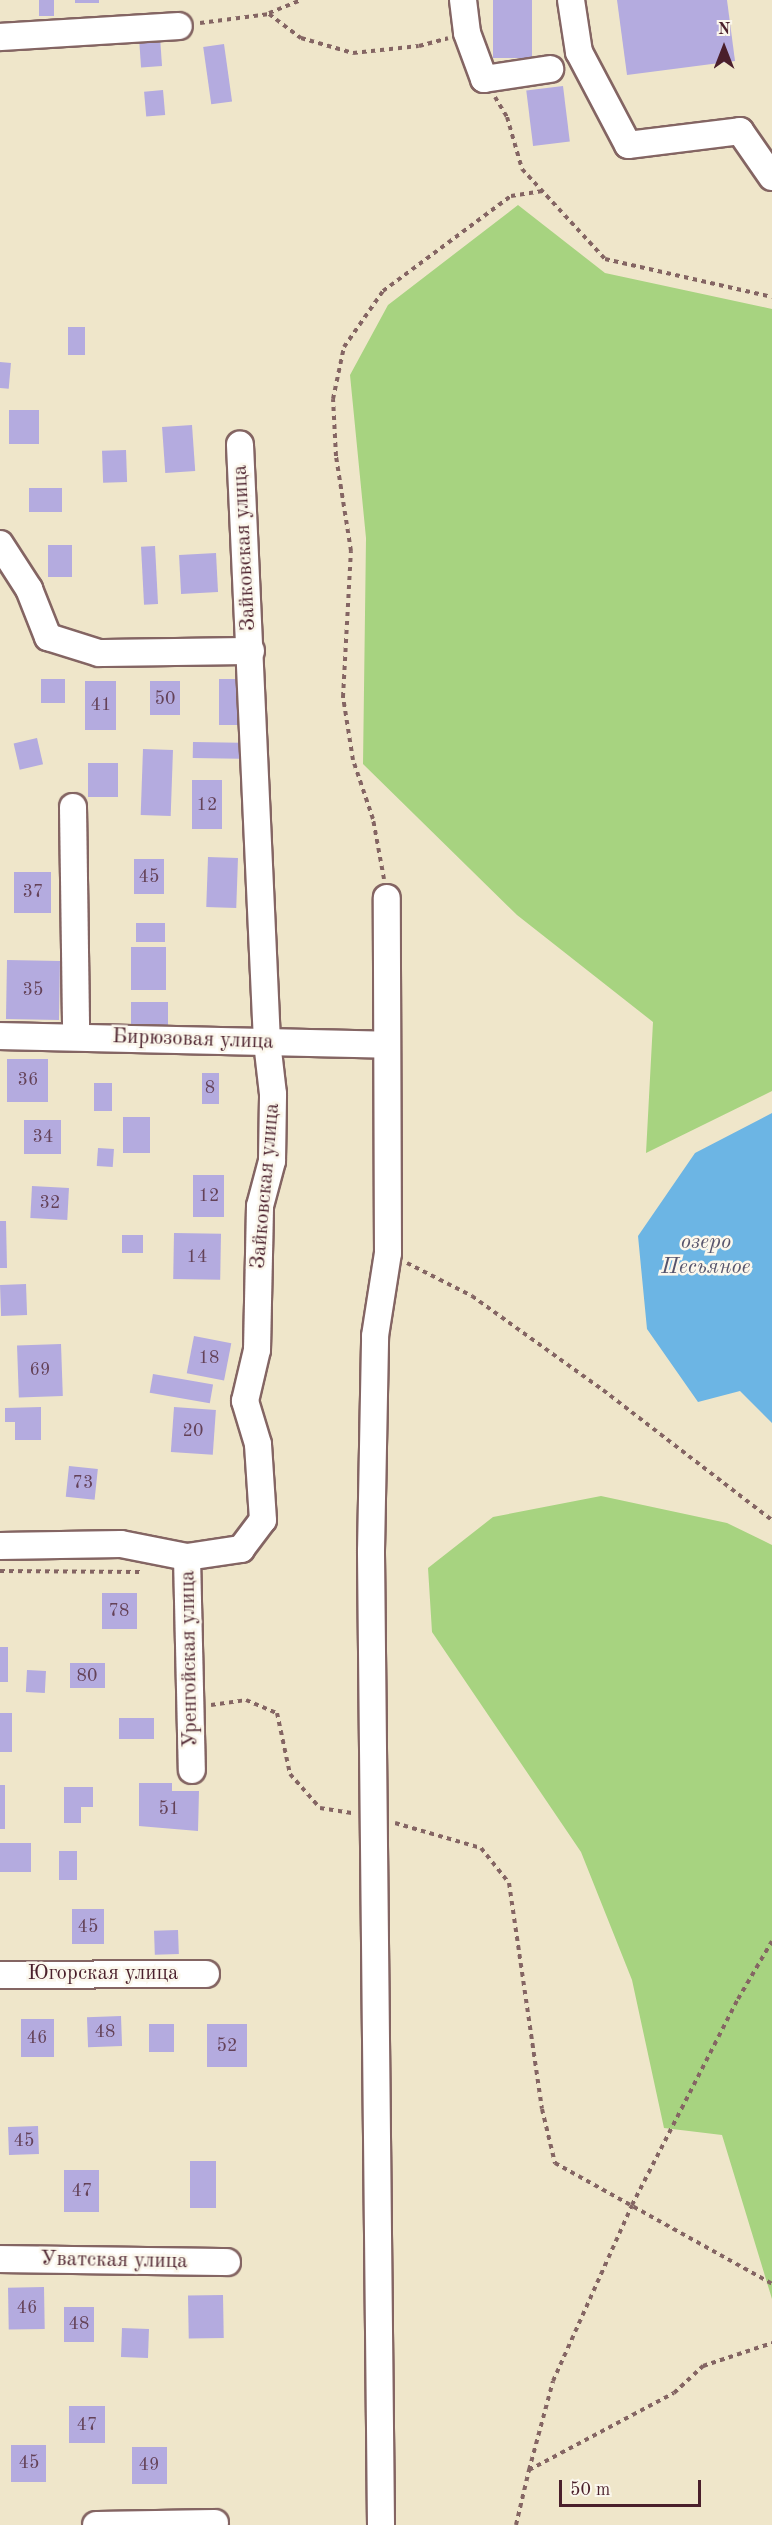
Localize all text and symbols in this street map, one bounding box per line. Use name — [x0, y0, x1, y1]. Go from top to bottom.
north arrow — [694, 18, 754, 78]
text: N — [718, 22, 730, 38]
street label: Зайковская улица — [228, 464, 262, 632]
house number: 50 — [155, 688, 175, 710]
house number: 41 — [91, 694, 111, 716]
house number: 12 — [197, 794, 217, 816]
house number: 45 — [139, 866, 159, 888]
house number: 37 — [23, 881, 43, 903]
house number: 35 — [23, 979, 43, 1001]
street label: Бирюзовая улица — [112, 1025, 274, 1055]
house number: 36 — [18, 1069, 38, 1091]
house number: 8 — [205, 1077, 215, 1099]
street label: Зайковская улица — [246, 1102, 286, 1270]
house number: 34 — [33, 1126, 53, 1148]
house number: 12 — [199, 1185, 219, 1207]
house number: 32 — [40, 1192, 60, 1214]
water label: озеро Песьяное — [661, 1229, 751, 1280]
house number: 14 — [187, 1246, 207, 1268]
house number: 18 — [199, 1347, 219, 1369]
house number: 69 — [30, 1359, 50, 1381]
house number: 20 — [183, 1420, 203, 1442]
house number: 73 — [73, 1472, 93, 1494]
street label: Уренгойская улица — [176, 1570, 204, 1748]
house number: 78 — [109, 1600, 129, 1622]
house number: 80 — [77, 1665, 97, 1687]
house number: 51 — [159, 1798, 179, 1820]
house number: 45 — [78, 1916, 98, 1938]
street label: Югорская улица — [28, 1961, 178, 1987]
house number: 48 — [95, 2021, 115, 2043]
house number: 46 — [27, 2027, 47, 2049]
house number: 52 — [217, 2035, 237, 2057]
house number: 45 — [14, 2130, 34, 2152]
house number: 47 — [72, 2180, 92, 2202]
street label: Уватская улица — [40, 2247, 188, 2275]
house number: 46 — [17, 2297, 37, 2319]
house number: 48 — [69, 2313, 89, 2335]
house number: 47 — [77, 2414, 97, 2436]
house number: 45 — [19, 2452, 39, 2474]
house number: 49 — [139, 2454, 159, 2476]
scale bar — [562, 2468, 704, 2506]
text: 50 m — [570, 2481, 610, 2499]

